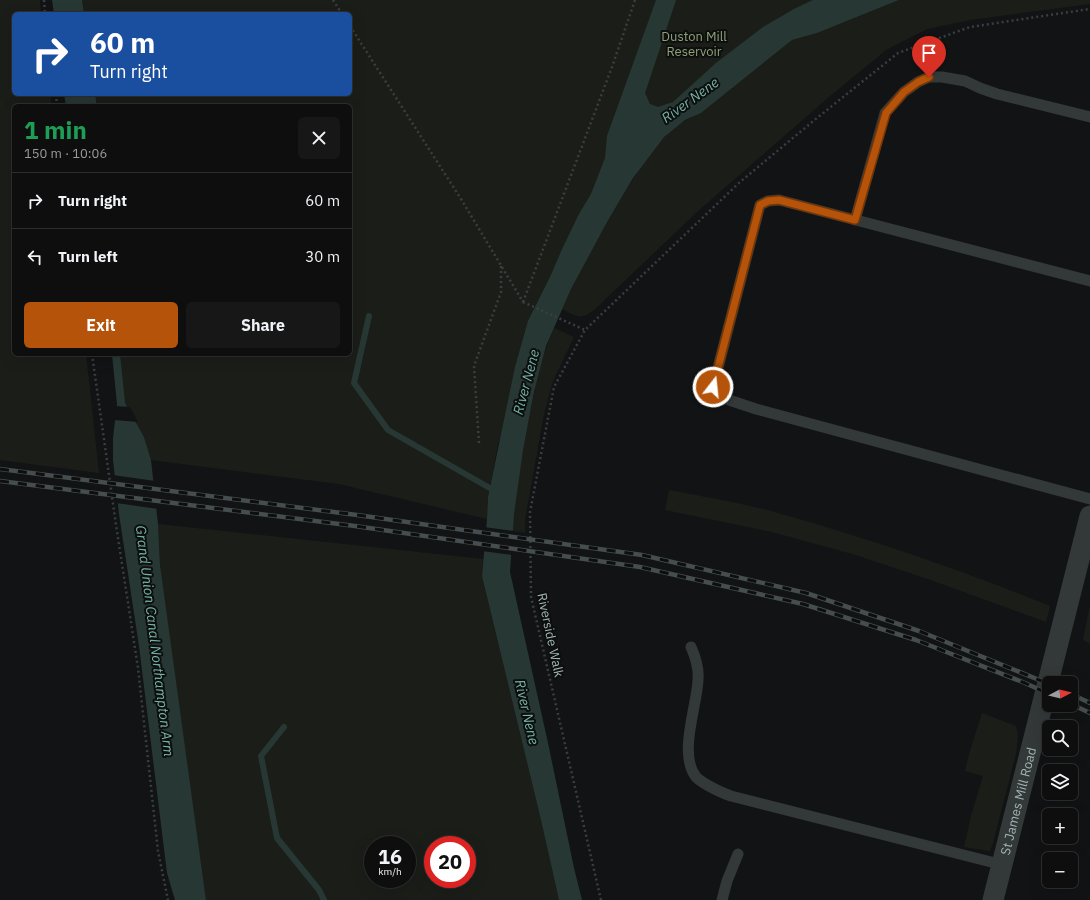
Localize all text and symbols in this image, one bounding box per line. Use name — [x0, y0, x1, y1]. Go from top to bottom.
text: 60 m — [90, 24, 155, 61]
icon: right — [24, 28, 76, 80]
park label: Duston Mill Reservoir — [661, 28, 727, 60]
pin — [912, 36, 946, 77]
icon: arrive — [918, 42, 940, 64]
text: Turn right — [90, 60, 168, 83]
water label: River Nene — [658, 73, 722, 127]
text: 1 min — [24, 114, 87, 146]
button: close — [298, 117, 340, 159]
text: 150 m · 10:06 — [24, 145, 107, 162]
icon: right — [24, 190, 46, 212]
text: Turn right — [58, 191, 127, 210]
text: 60 m — [305, 191, 340, 210]
icon: left — [24, 246, 46, 268]
text: Turn left — [58, 247, 118, 266]
text: 30 m — [305, 247, 340, 266]
button: Exit — [24, 302, 178, 348]
button: Share — [186, 302, 340, 348]
water label: River Nene — [509, 348, 543, 416]
position arrow — [692, 366, 734, 408]
water label: Grand Union Canal Northampton Arm — [132, 524, 178, 758]
street label: Riverside Walk — [533, 591, 568, 679]
north arrow — [1042, 676, 1078, 712]
map controls — [1042, 676, 1078, 888]
water label: River Nene — [511, 678, 543, 746]
button: search — [1042, 720, 1078, 756]
street label: St James Mill Road — [997, 746, 1040, 857]
button: layers — [1042, 764, 1078, 800]
button: + — [1042, 808, 1078, 844]
speed limit sign: 20 — [424, 836, 476, 888]
text: 16 — [378, 843, 402, 870]
button: − — [1042, 852, 1078, 888]
text: km/h — [378, 865, 402, 878]

